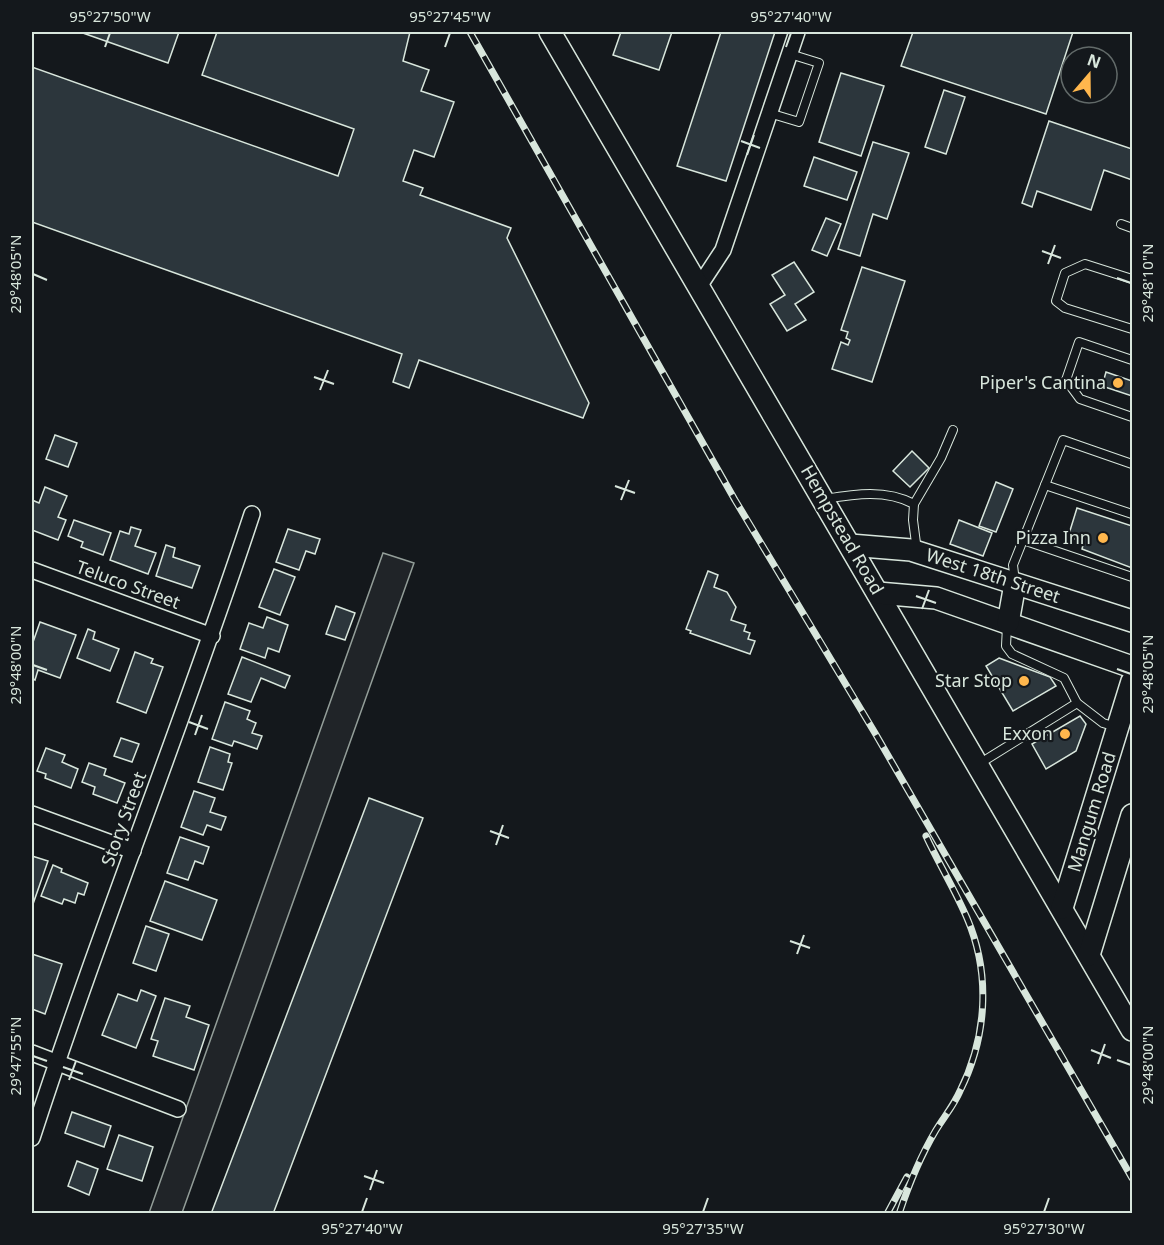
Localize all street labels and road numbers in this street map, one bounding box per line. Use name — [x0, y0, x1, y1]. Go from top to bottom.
street label: Hempstead Road — [796, 460, 890, 599]
street label: West 18th Street — [923, 542, 1064, 608]
street label: Teluco Street — [73, 554, 184, 614]
street label: Mangum Road — [1061, 749, 1121, 875]
street label: Story Street — [95, 768, 151, 869]

